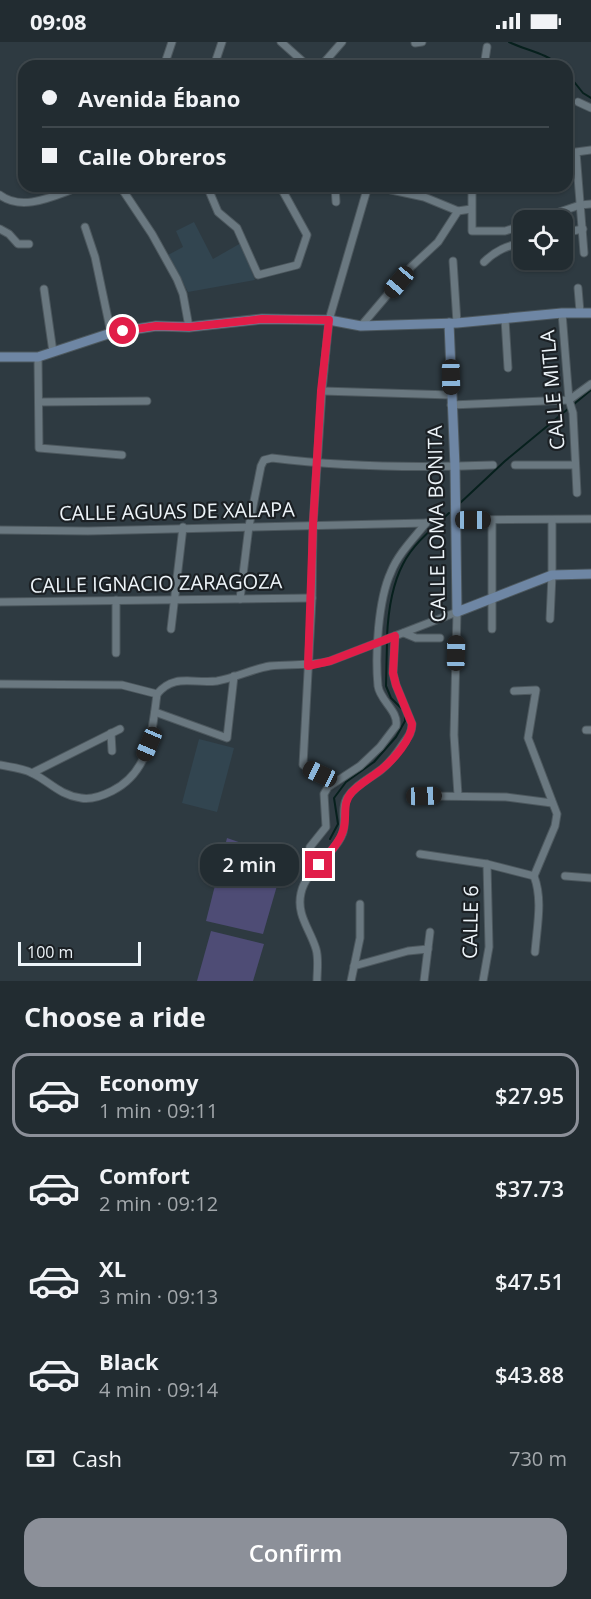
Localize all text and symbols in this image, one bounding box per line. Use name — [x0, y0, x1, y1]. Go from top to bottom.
text: 09:08 — [30, 6, 87, 36]
text: Avenida Ébano — [78, 83, 240, 113]
text: Calle Obreros — [78, 141, 226, 171]
map controls — [513, 210, 573, 270]
button: locate — [513, 210, 573, 270]
car — [381, 262, 417, 302]
route start — [109, 317, 136, 344]
street label: CALLE MITLA — [533, 329, 571, 451]
car — [442, 359, 460, 395]
street label: CALLE LOMA BONITA — [421, 425, 451, 623]
street label: CALLE AGUAS DE XALAPA — [59, 495, 295, 527]
car — [455, 511, 491, 529]
street label: CALLE IGNACIO ZARAGOZA — [30, 567, 283, 599]
car — [447, 635, 465, 671]
car — [134, 724, 164, 764]
car — [300, 758, 340, 790]
car — [406, 786, 442, 806]
callout: 2 min — [199, 844, 298, 886]
text: 2 min — [223, 851, 277, 878]
route end — [305, 851, 332, 878]
street label: CALLE 6 — [456, 885, 484, 959]
scale bar — [18, 939, 141, 966]
text: 100 m — [27, 941, 73, 963]
text: Choose a ride — [24, 998, 206, 1035]
text: Economy — [99, 1067, 198, 1097]
icon: car — [27, 1068, 81, 1122]
text: $27.95 — [495, 1080, 564, 1110]
text: 1 min · 09:11 — [99, 1097, 218, 1124]
text: Comfort — [99, 1160, 190, 1190]
icon: car — [27, 1161, 81, 1215]
text: $37.73 — [495, 1173, 564, 1203]
text: 2 min · 09:12 — [99, 1190, 218, 1217]
text: XL — [99, 1253, 126, 1283]
icon: car — [27, 1254, 81, 1308]
text: $47.51 — [495, 1266, 564, 1296]
text: 3 min · 09:13 — [99, 1283, 218, 1310]
text: Black — [99, 1346, 159, 1376]
icon: car — [27, 1347, 81, 1401]
text: $43.88 — [495, 1359, 564, 1389]
text: 4 min · 09:14 — [99, 1376, 218, 1403]
icon: cash — [24, 1442, 57, 1475]
text: Cash — [72, 1443, 122, 1473]
text: 730 m — [509, 1445, 567, 1472]
button: Confirm — [24, 1518, 567, 1587]

